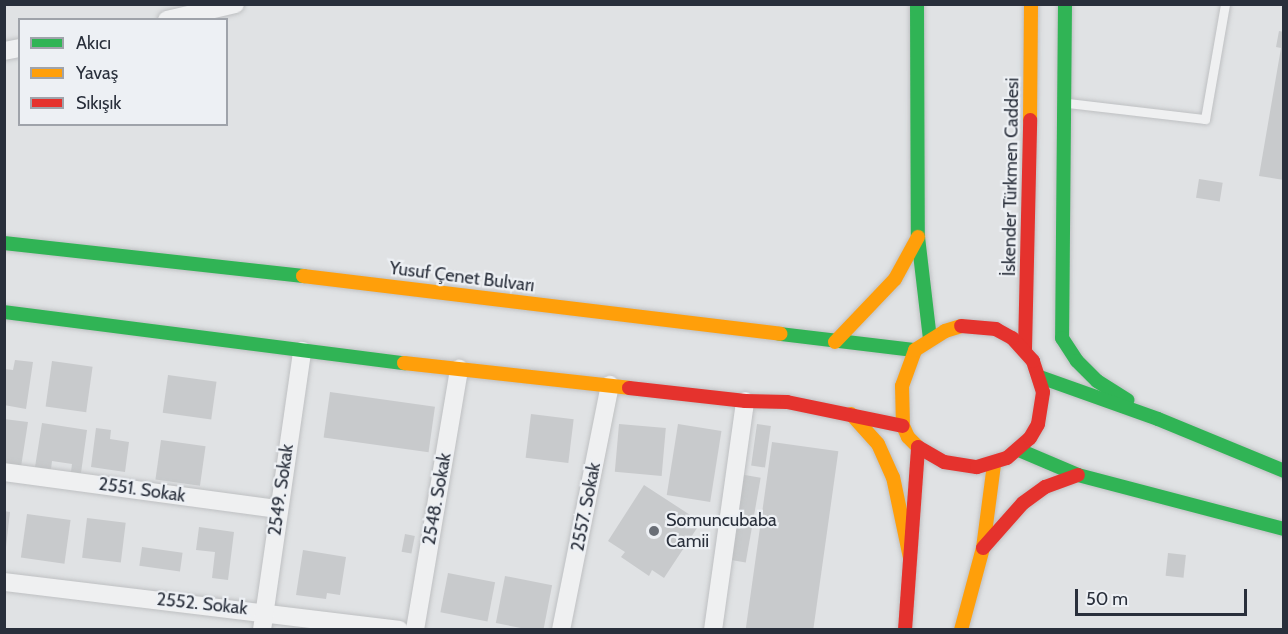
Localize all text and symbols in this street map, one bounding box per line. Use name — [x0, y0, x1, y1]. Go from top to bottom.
legend — [18, 18, 228, 126]
text: Akıcı — [76, 32, 111, 54]
text: Yavaş — [76, 62, 118, 84]
street label: İskender Türkmen Caddesi — [998, 78, 1024, 276]
text: Sıkışık — [76, 92, 121, 114]
street label: Yusuf Çenet Bulvarı — [388, 257, 536, 297]
street label: 2549. Sokak — [264, 443, 298, 537]
street label: 2548. Sokak — [418, 451, 456, 547]
street label: 2557. Sokak — [567, 461, 605, 553]
street label: 2551. Sokak — [97, 473, 187, 507]
place label: Somuncubaba Camii — [666, 510, 777, 552]
marker: Somuncubaba Camii — [647, 524, 661, 538]
scale bar — [1078, 577, 1250, 615]
street label: 2552. Sokak — [156, 588, 248, 620]
text: 50 m — [1086, 588, 1128, 610]

